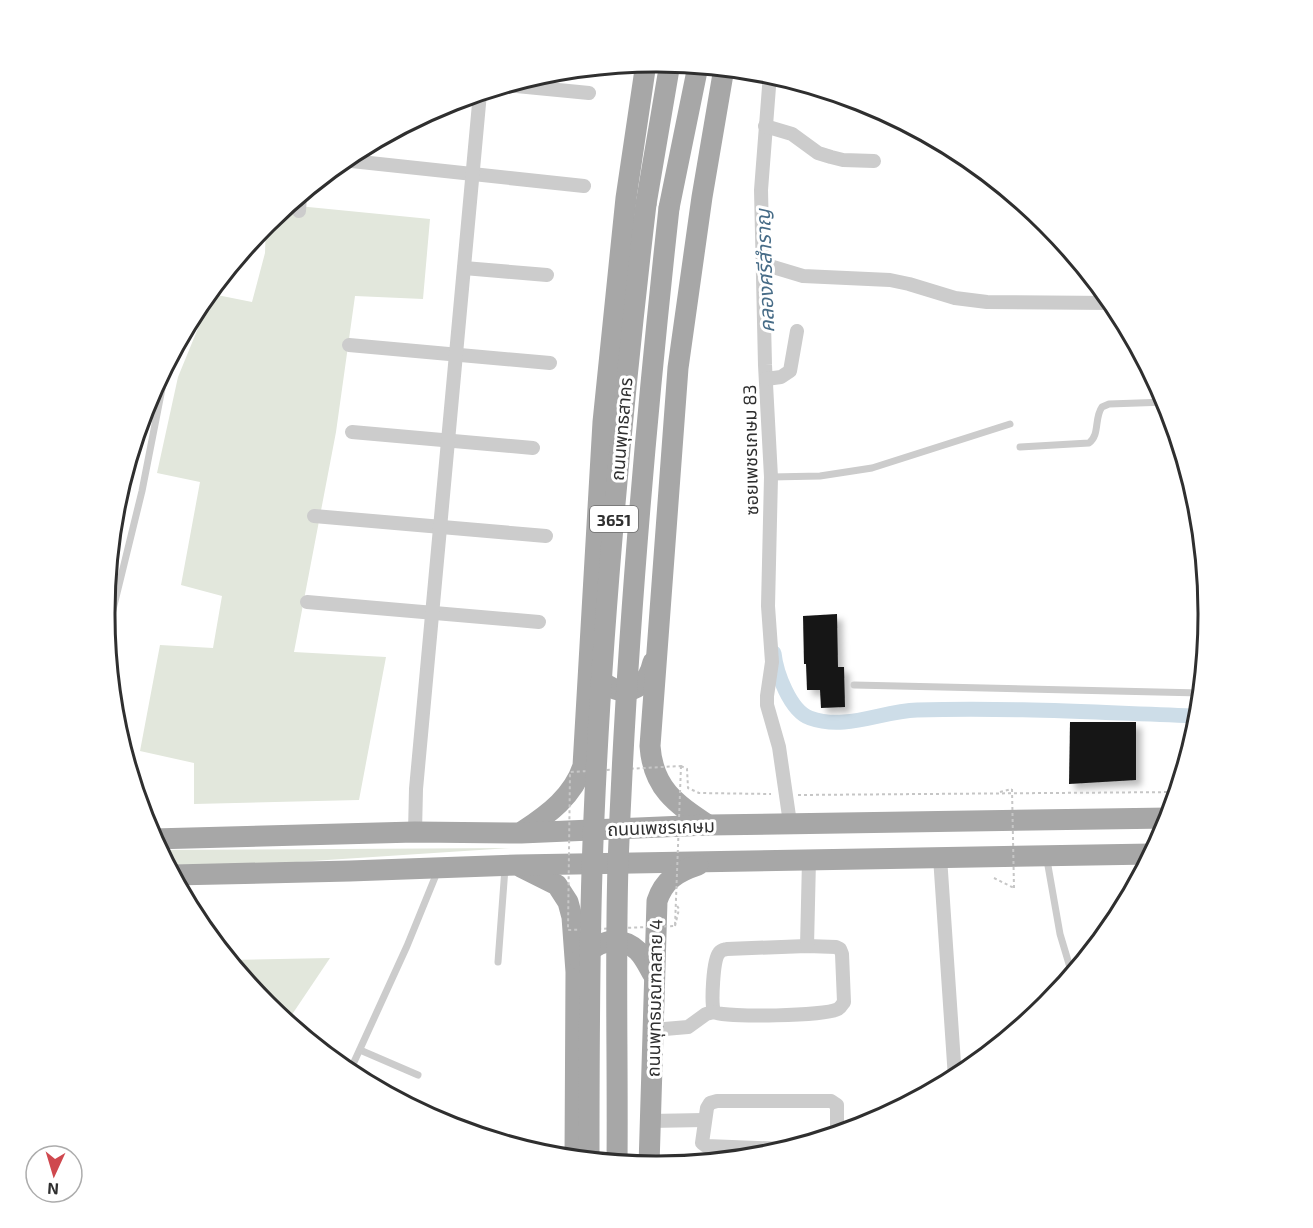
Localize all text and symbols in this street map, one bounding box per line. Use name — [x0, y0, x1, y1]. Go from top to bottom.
water label: คลองศรีสำราญ — [750, 207, 778, 333]
street label: ถนนพุทธสาคร — [606, 376, 637, 482]
street label: ซอยเพชรเกษม 83 — [738, 384, 762, 516]
road number: 3651 — [590, 506, 638, 532]
street label: ถนนเพชรเกษม — [607, 814, 715, 840]
street label: ถนนพุทธมณฑลสาย 4 — [642, 919, 667, 1077]
north arrow — [24, 1144, 84, 1204]
text: N — [46, 1180, 59, 1199]

